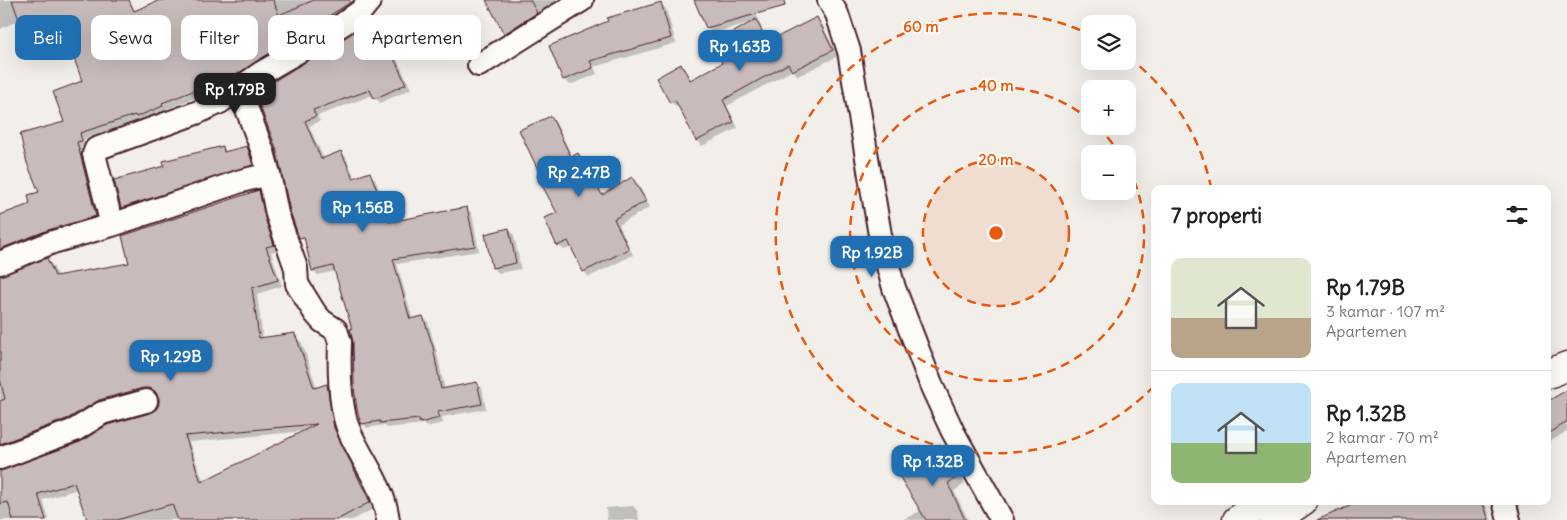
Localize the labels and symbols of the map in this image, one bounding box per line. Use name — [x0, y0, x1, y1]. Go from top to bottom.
text: 60 m — [903, 17, 939, 36]
pin: Rp 1.63B — [688, 30, 792, 72]
pin: Rp 1.79B — [183, 72, 287, 115]
text: 40 m — [978, 76, 1014, 95]
text: 20 m — [979, 150, 1013, 169]
pin: Rp 2.47B — [527, 156, 631, 198]
pin: Rp 1.56B — [311, 190, 415, 233]
centre of rings — [987, 224, 1005, 242]
pin: Rp 1.92B — [820, 236, 924, 278]
pin: Rp 1.29B — [119, 340, 223, 382]
pin: Rp 1.32B — [881, 444, 985, 487]

